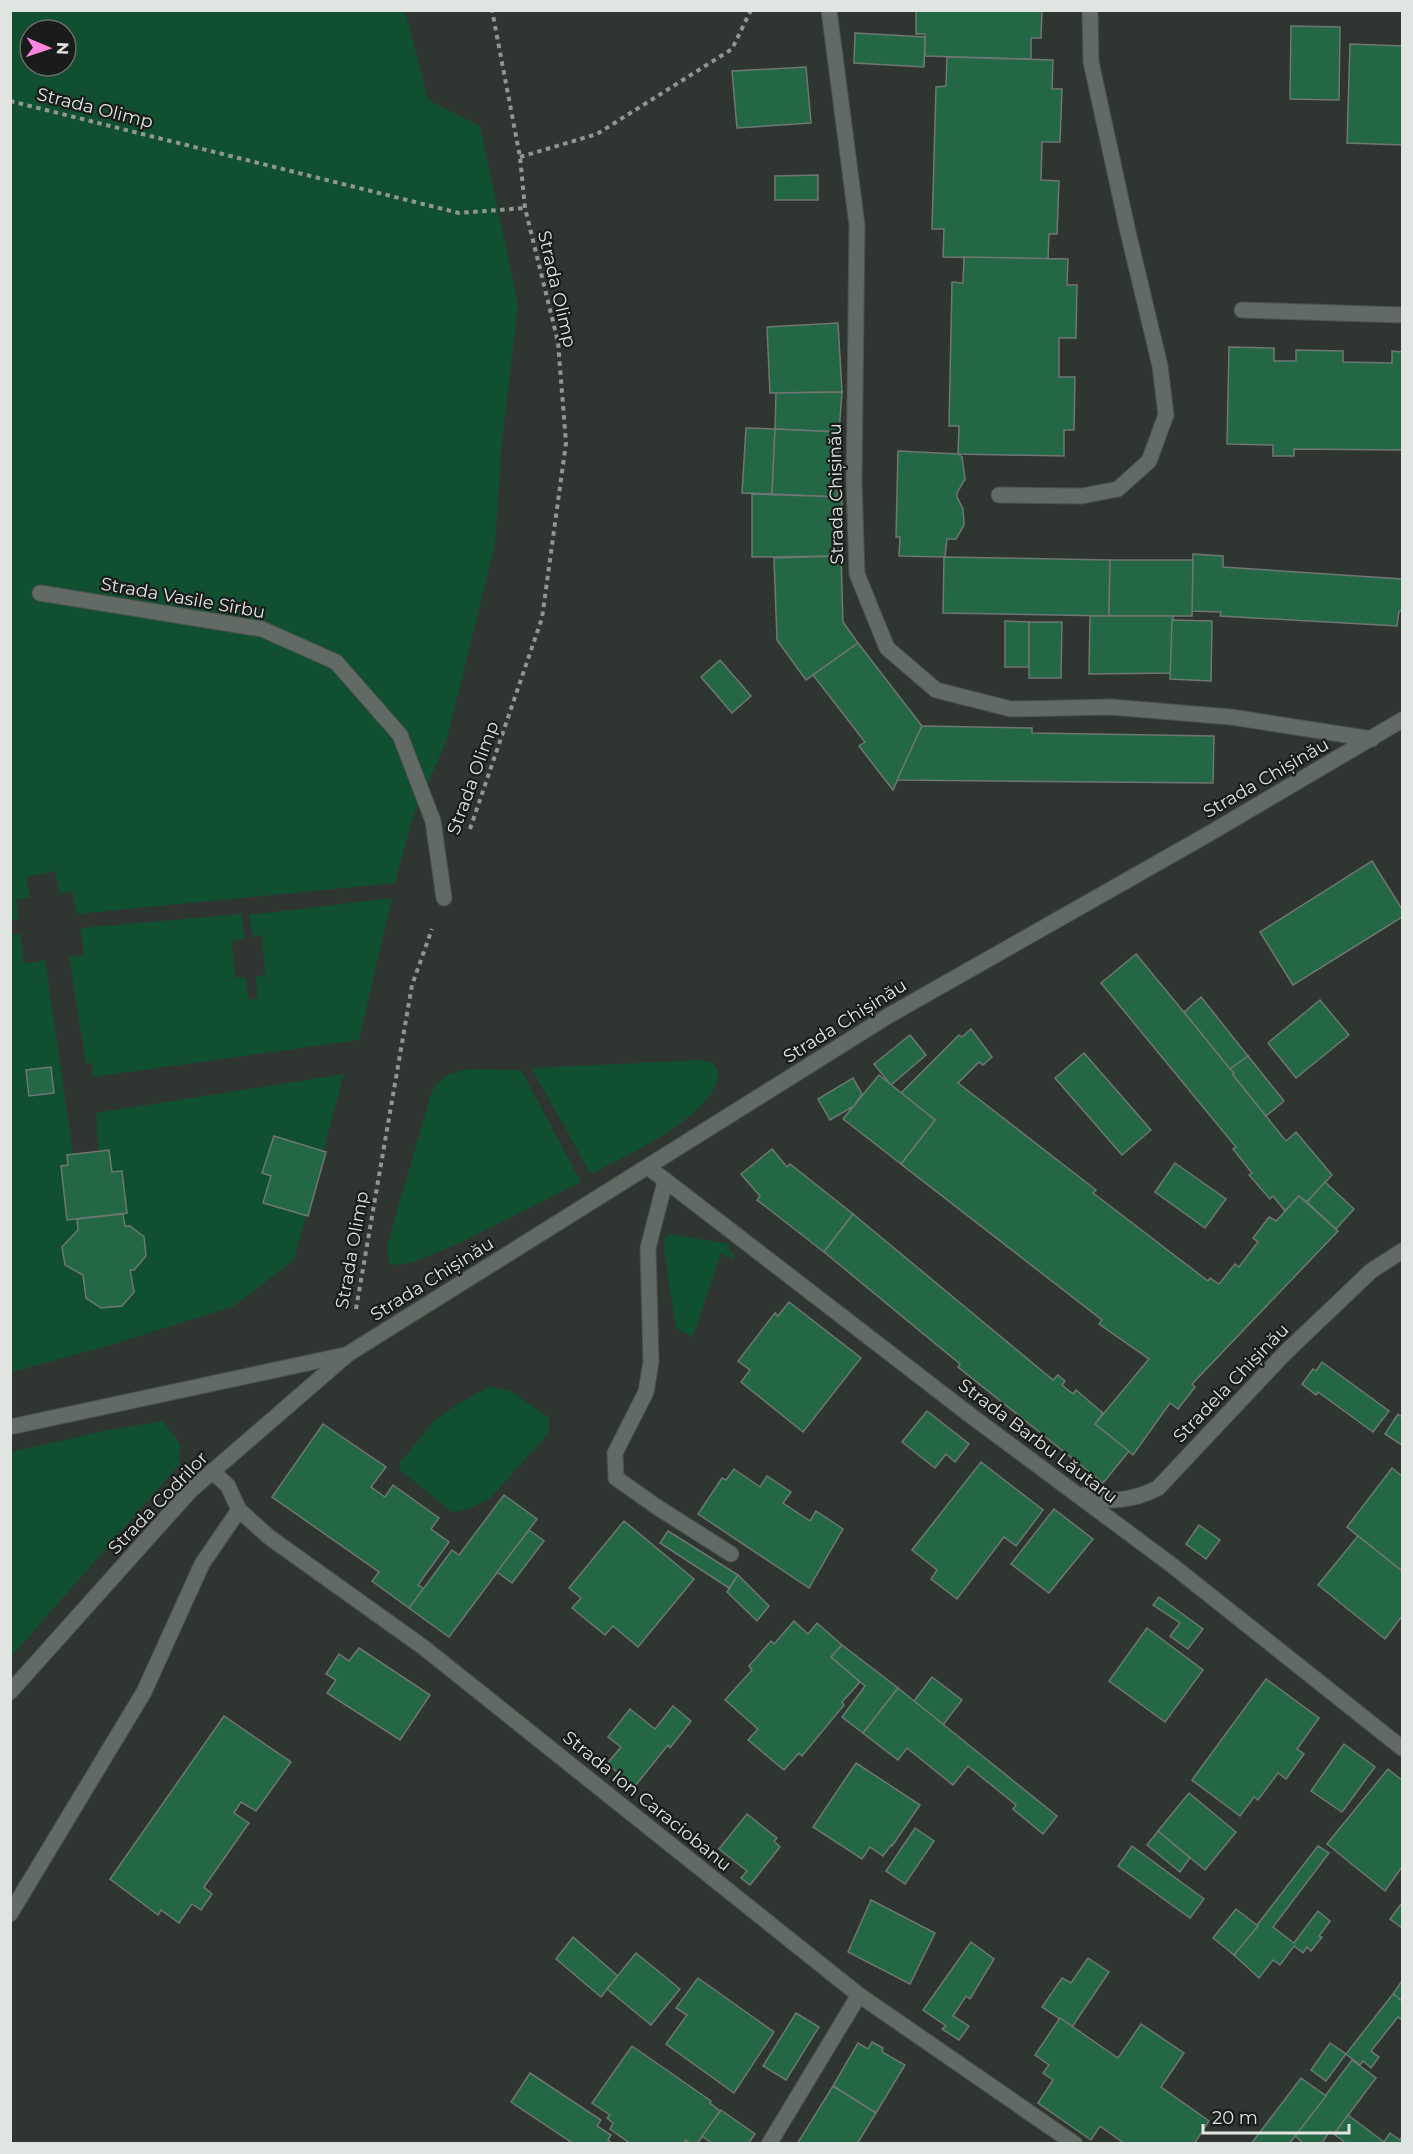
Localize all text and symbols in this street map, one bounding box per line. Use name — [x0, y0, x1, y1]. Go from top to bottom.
north arrow — [18, 18, 78, 78]
text: N — [53, 42, 72, 55]
street label: Strada Olimp — [35, 83, 155, 133]
street label: Strada Olimp — [533, 228, 581, 350]
street label: Strada Chișinău — [824, 423, 849, 565]
street label: Strada Vasile Sîrbu — [99, 573, 267, 623]
street label: Strada Olimp — [442, 718, 504, 838]
street label: Strada Chișinău — [1199, 733, 1333, 824]
street label: Strada Chișinău — [779, 974, 911, 1069]
street label: Strada Olimp — [331, 1189, 373, 1311]
street label: Strada Chișinău — [366, 1232, 498, 1327]
street label: Stradela Chișinău — [1169, 1319, 1294, 1448]
street label: Strada Barbu Lăutaru — [954, 1374, 1122, 1508]
street label: Strada Codrilor — [103, 1447, 213, 1559]
street label: Strada Ion Caraciobanu — [558, 1726, 736, 1876]
scale bar — [1203, 2097, 1348, 2135]
text: 20 m — [1212, 2107, 1258, 2129]

